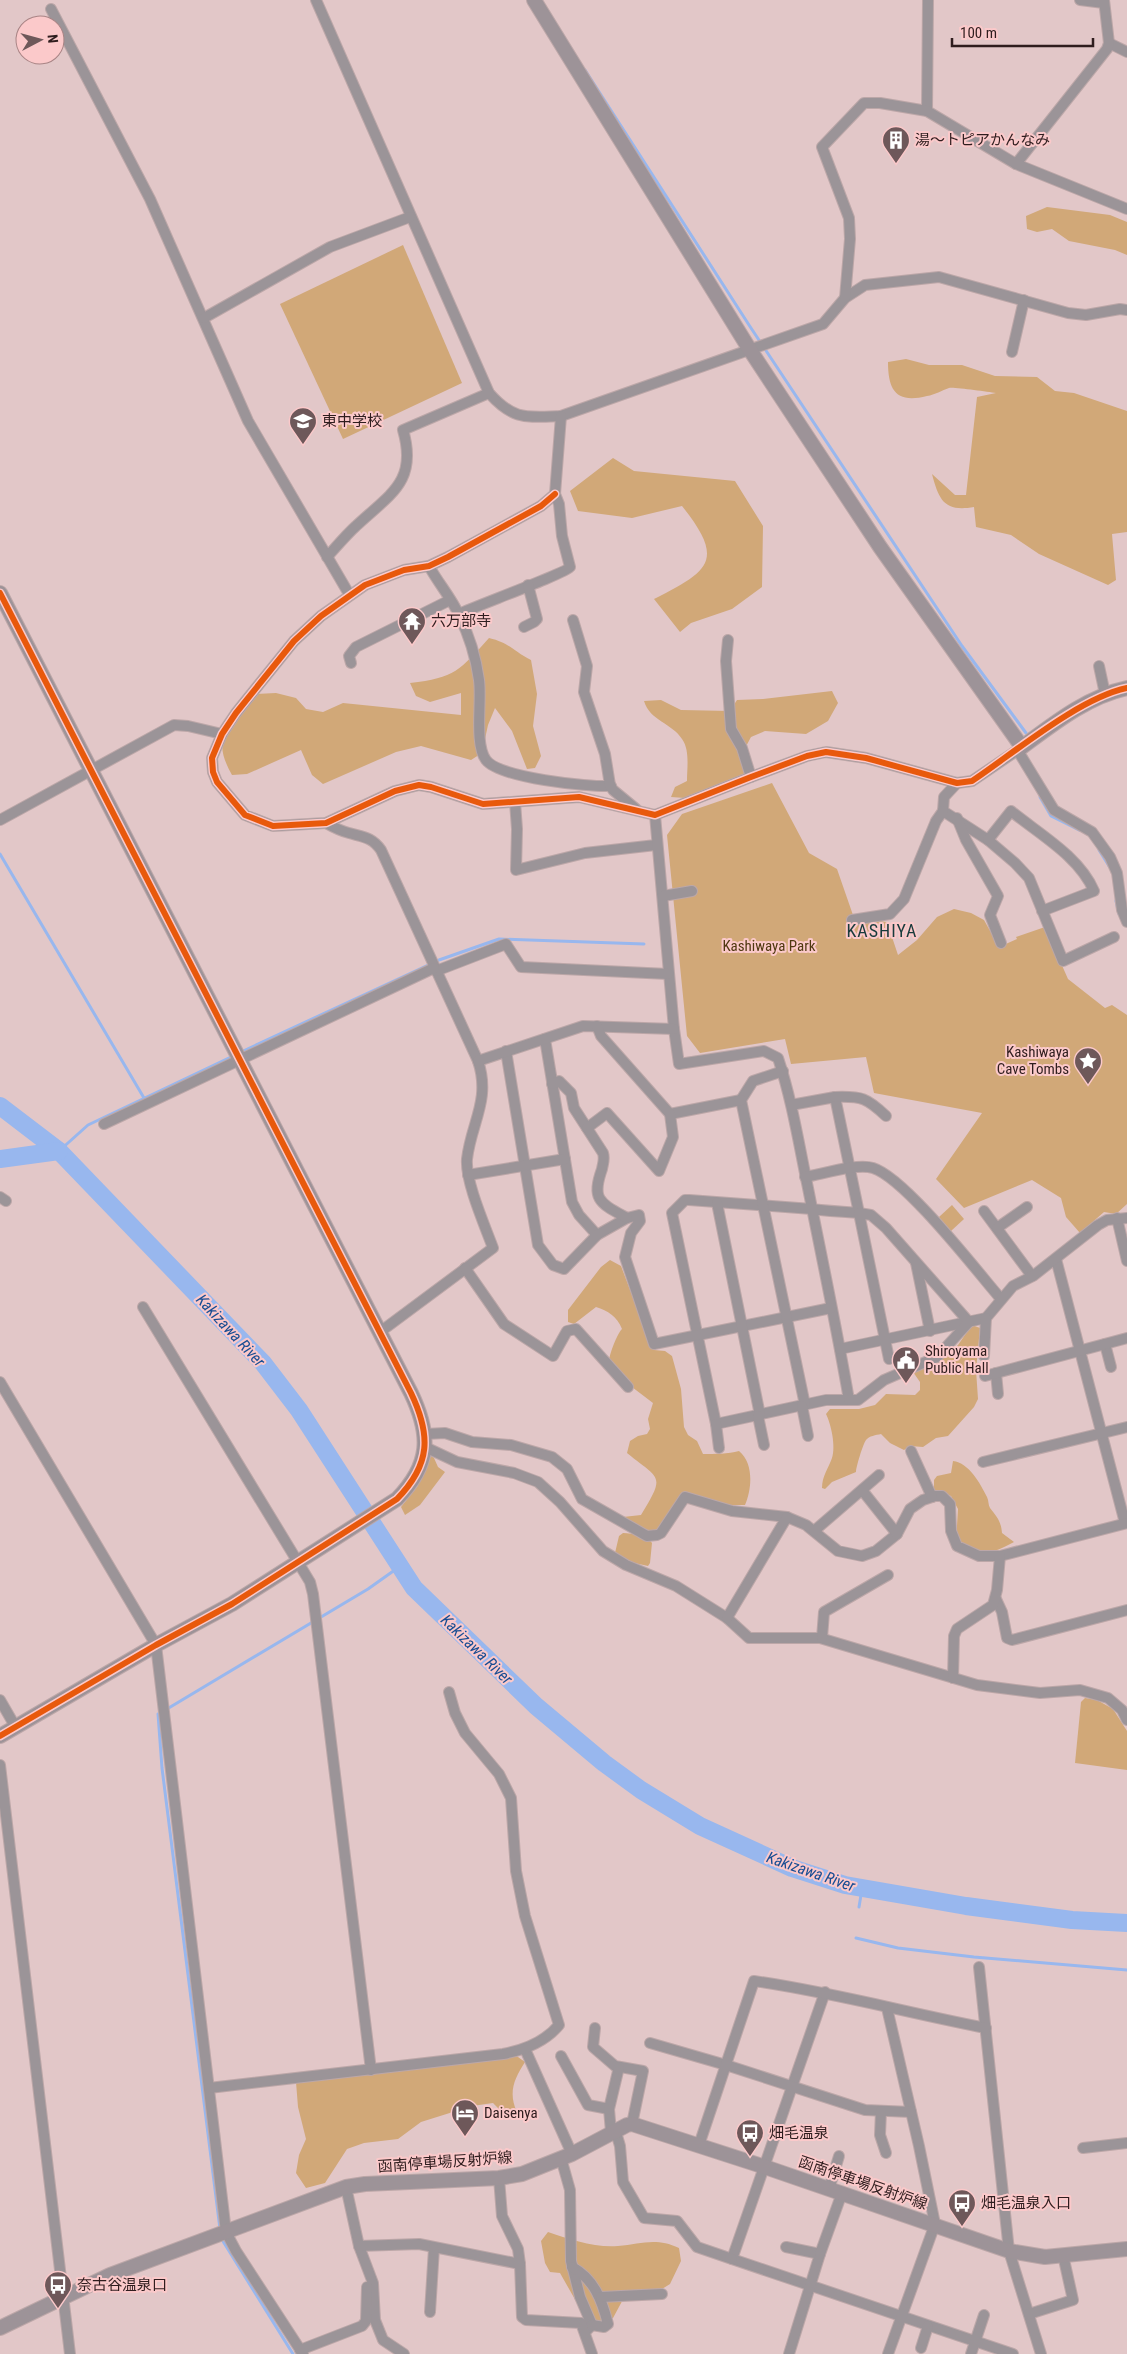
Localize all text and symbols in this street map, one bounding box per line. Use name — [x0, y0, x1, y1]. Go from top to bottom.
north arrow — [15, 15, 65, 65]
scale bar — [952, 15, 1093, 47]
text: 100 m — [960, 24, 997, 42]
text: N — [45, 34, 61, 44]
building icon: 湯～トピアかんなみ — [881, 125, 911, 164]
place label: 湯～トピアかんなみ — [915, 131, 1050, 149]
school or university icon: 東中学校 — [288, 406, 318, 445]
place label: 東中学校 — [322, 412, 382, 430]
temple icon: 六万部寺 — [397, 606, 427, 645]
place label: 六万部寺 — [431, 612, 491, 630]
district label: KASHIYA — [847, 920, 917, 941]
park label: Kashiwaya Park — [722, 937, 816, 955]
place label: Kashiwaya Cave Tombs — [997, 1043, 1069, 1078]
place icon: Kashiwaya Cave Tombs — [1073, 1046, 1103, 1085]
water label: Kakizawa River — [192, 1290, 270, 1371]
place label: Shiroyama Public Hall — [925, 1342, 989, 1377]
public building icon: Shiroyama Public Hall — [891, 1345, 921, 1384]
water label: Kakizawa River — [437, 1611, 517, 1689]
water label: Kakizawa River — [764, 1847, 859, 1896]
hotel icon: Daisenya — [450, 2098, 480, 2137]
place label: Daisenya — [484, 2104, 538, 2122]
bus stop icon: 畑毛温泉 — [735, 2118, 765, 2157]
place label: 畑毛温泉 — [769, 2124, 829, 2142]
street label: 函南停車場反射炉線 — [377, 2148, 513, 2176]
street label: 函南停車場反射炉線 — [796, 2153, 930, 2213]
bus stop icon: 畑毛温泉入口 — [947, 2188, 977, 2227]
place label: 畑毛温泉入口 — [981, 2194, 1071, 2212]
bus stop icon: 奈古谷温泉口 — [43, 2270, 73, 2309]
place label: 奈古谷温泉口 — [77, 2276, 167, 2294]

